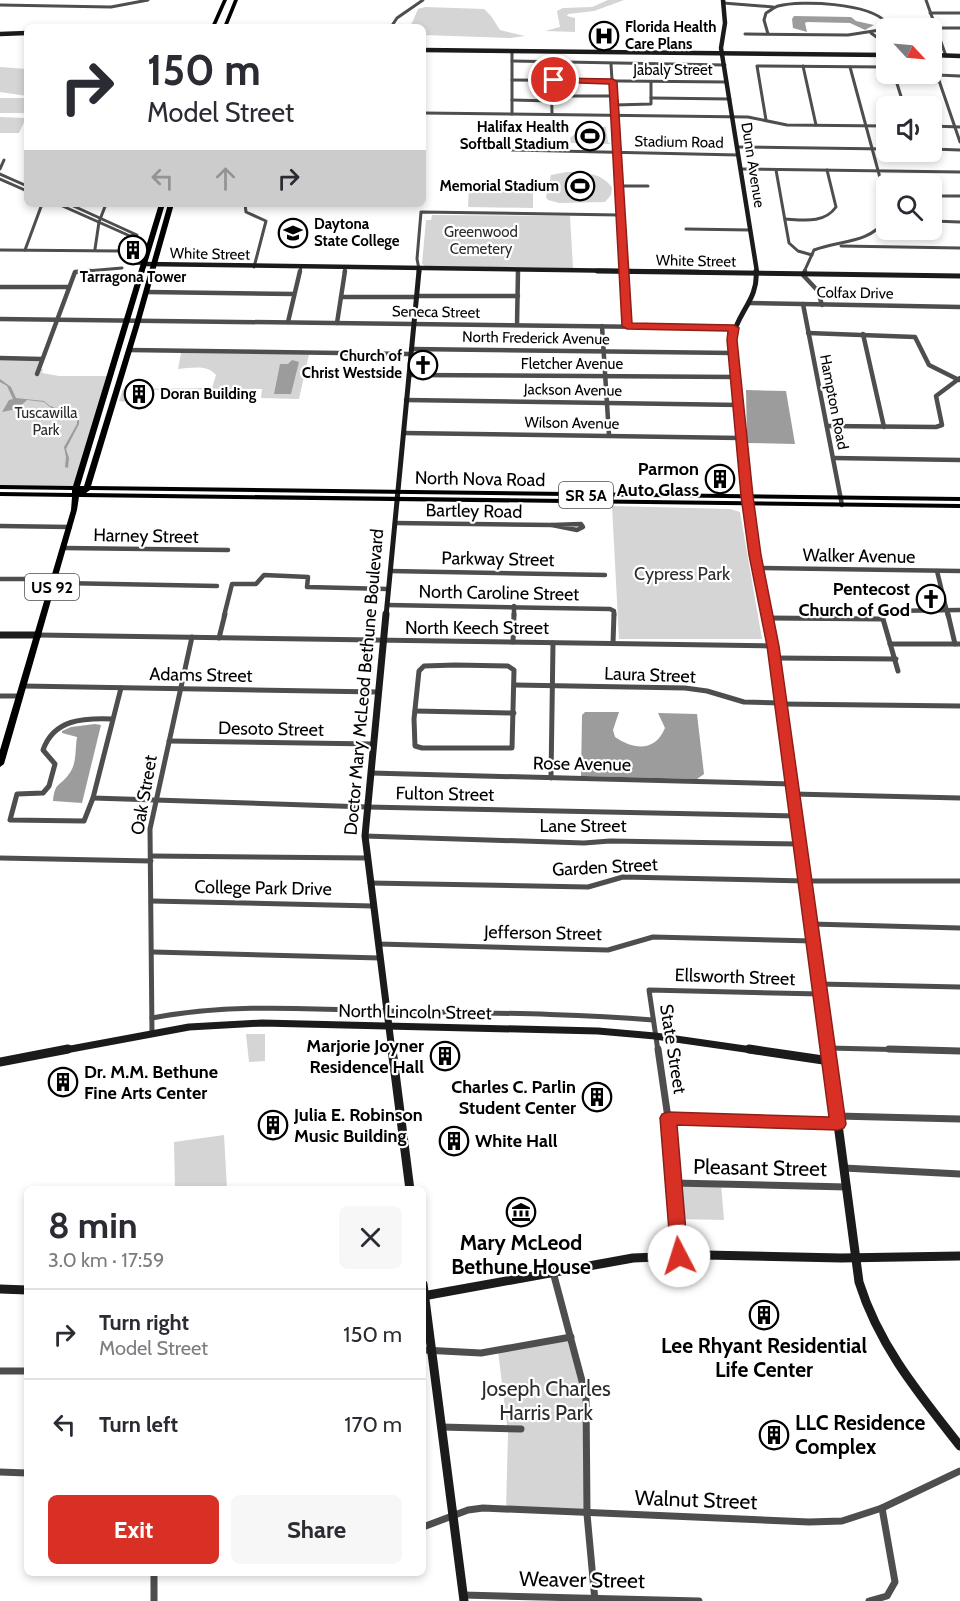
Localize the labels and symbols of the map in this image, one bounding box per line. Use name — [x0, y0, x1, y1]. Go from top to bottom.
place label: Florida Health Care Plans — [625, 18, 716, 53]
north arrow — [876, 18, 942, 84]
hospital icon: Florida Health Care Plans — [588, 20, 620, 52]
pin — [528, 54, 579, 105]
street label: Jabaly Street — [632, 61, 713, 79]
place label: Halifax Health Softball Stadium — [460, 118, 569, 153]
sports icon: Halifax Health Softball Stadium — [574, 120, 606, 152]
street label: Dunn Avenue — [737, 121, 769, 209]
street label: Stadium Road — [634, 132, 724, 152]
sports icon: Memorial Stadium — [564, 170, 596, 202]
place label: Memorial Stadium — [439, 177, 559, 195]
place label: Daytona State College — [314, 215, 400, 250]
school or university icon: Daytona State College — [277, 217, 309, 249]
park label: Greenwood Cemetery — [444, 223, 518, 258]
building icon: Tarragona Tower — [117, 234, 149, 266]
street label: White Street — [170, 244, 250, 264]
street label: White Street — [656, 251, 736, 271]
place label: Tarragona Tower — [80, 268, 186, 286]
street label: Colfax Drive — [816, 283, 894, 303]
street label: Seneca Street — [392, 302, 480, 322]
street label: North Frederick Avenue — [462, 328, 610, 348]
place label: Church of Christ Westside — [302, 347, 402, 382]
church icon: Church of Christ Westside — [407, 349, 439, 381]
street label: Hampton Road — [816, 353, 852, 451]
street label: Fletcher Avenue — [521, 355, 623, 373]
building icon: Doran Building — [123, 378, 155, 410]
street label: Jackson Avenue — [523, 380, 623, 400]
place label: Doran Building — [160, 385, 257, 403]
park label: Tuscawilla Park — [15, 404, 78, 439]
street label: Wilson Avenue — [525, 413, 620, 433]
place label: Parmon Auto Glass — [617, 458, 699, 501]
building icon: Parmon Auto Glass — [704, 463, 736, 495]
street label: North Nova Road — [415, 467, 545, 491]
road number: SR 5A — [559, 482, 613, 508]
street label: Bartley Road — [426, 499, 522, 523]
street label: Harney Street — [93, 524, 199, 548]
street label: Doctor Mary McLeod Bethune Boulevard — [340, 528, 388, 836]
street label: Walker Avenue — [802, 544, 916, 568]
street label: Parkway Street — [441, 547, 555, 571]
park label: Cypress Park — [634, 563, 731, 585]
road number: US 92 — [25, 574, 79, 600]
place label: Pentecost Church of God — [799, 578, 910, 621]
street label: North Caroline Street — [419, 581, 579, 605]
church icon: Pentecost Church of God — [915, 583, 947, 615]
street label: North Keech Street — [405, 617, 549, 639]
street label: Laura Street — [604, 662, 696, 688]
street label: Adams Street — [149, 663, 253, 687]
street label: Desoto Street — [218, 717, 324, 741]
street label: Rose Avenue — [533, 752, 631, 776]
street label: Oak Street — [126, 753, 162, 837]
street label: Fulton Street — [396, 782, 494, 806]
street label: Lane Street — [539, 815, 627, 837]
street label: Garden Street — [552, 853, 658, 881]
street label: College Park Drive — [194, 876, 332, 900]
street label: Jefferson Street — [483, 921, 602, 945]
street label: Ellsworth Street — [674, 964, 796, 990]
street label: North Lincoln Street — [338, 1000, 492, 1024]
street label: State Street — [655, 1003, 691, 1095]
place label: Marjorie Joyner Residence Hall — [306, 1035, 424, 1078]
building icon: Marjorie Joyner Residence Hall — [429, 1040, 461, 1072]
place label: Dr. M.M. Bethune Fine Arts Center — [84, 1061, 218, 1104]
building icon: Dr. M.M. Bethune Fine Arts Center — [47, 1066, 79, 1098]
place label: Charles C. Parlin Student Center — [451, 1076, 576, 1119]
building icon: Charles C. Parlin Student Center — [581, 1081, 613, 1113]
place label: Julia E. Robinson Music Building — [293, 1104, 423, 1147]
building icon: Julia E. Robinson Music Building — [257, 1109, 289, 1141]
building icon: White Hall — [438, 1125, 470, 1157]
place label: White Hall — [475, 1130, 558, 1152]
street label: Pleasant Street — [693, 1154, 827, 1181]
museum icon: Mary McLeod Bethune House — [505, 1196, 537, 1228]
position arrow — [647, 1224, 711, 1288]
place label: Mary McLeod Bethune House — [451, 1230, 591, 1279]
building icon: Lee Rhyant Residential Life Center — [748, 1299, 780, 1331]
place label: Lee Rhyant Residential Life Center — [661, 1333, 867, 1382]
park label: Joseph Charles Harris Park — [480, 1376, 611, 1425]
place label: LLC Residence Complex — [795, 1410, 926, 1459]
building icon: LLC Residence Complex — [758, 1419, 790, 1451]
street label: Walnut Street — [634, 1485, 758, 1514]
street label: Weaver Street — [519, 1566, 645, 1593]

